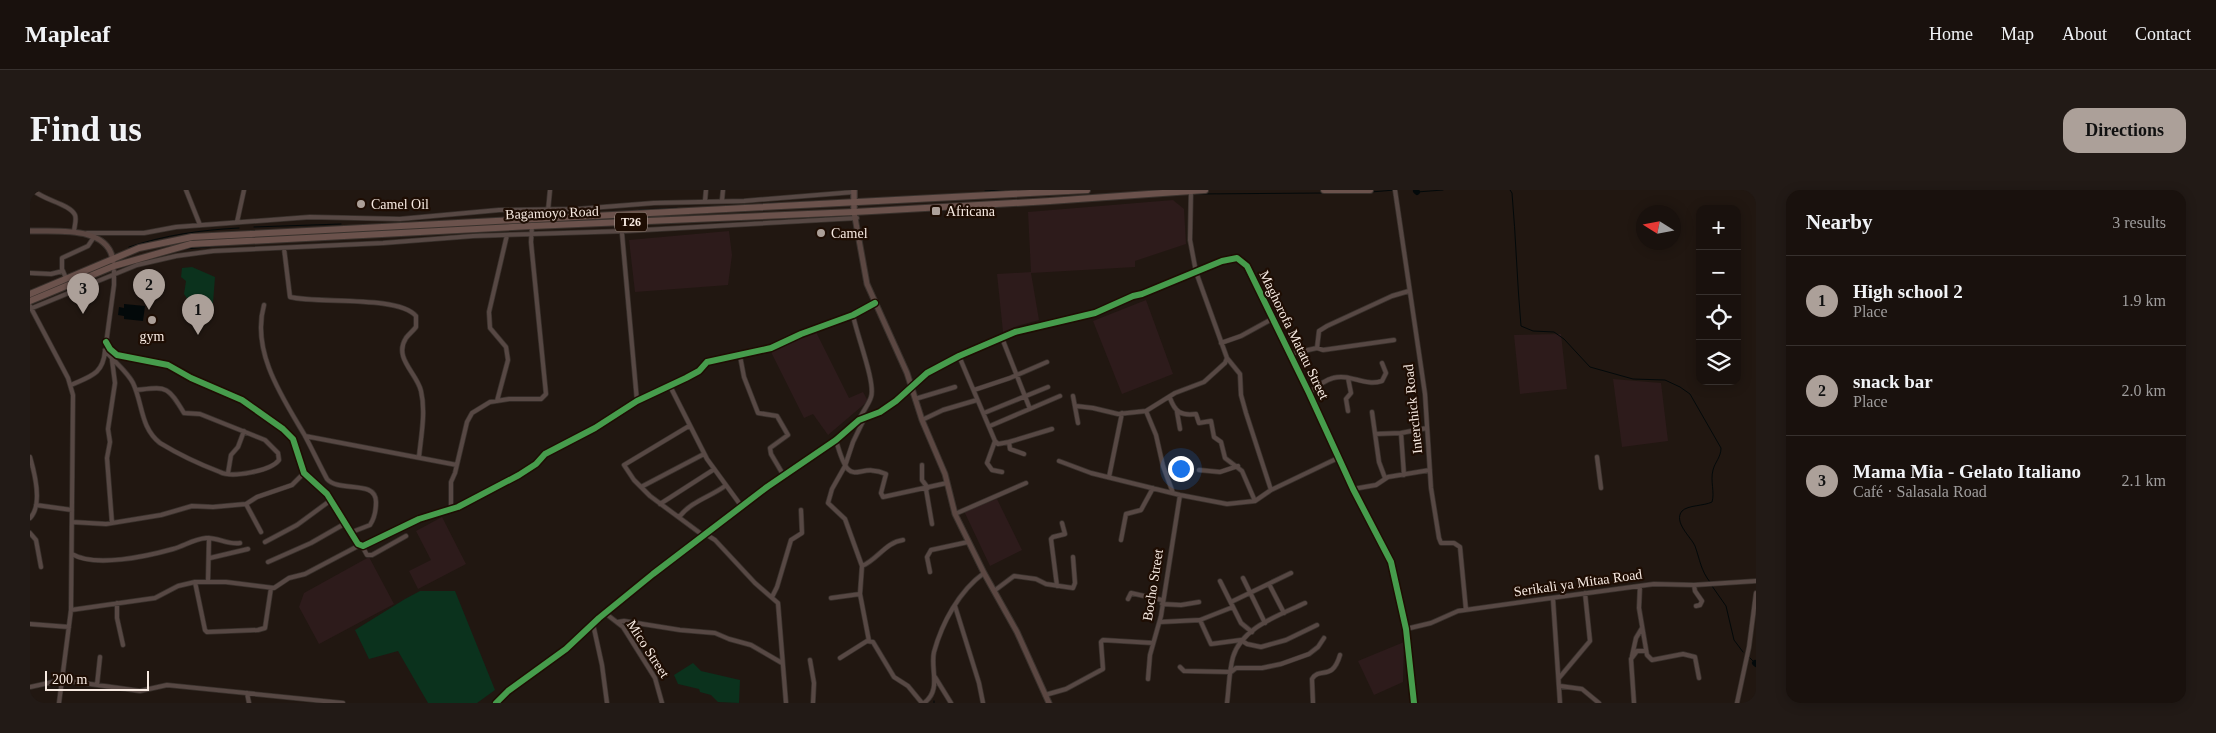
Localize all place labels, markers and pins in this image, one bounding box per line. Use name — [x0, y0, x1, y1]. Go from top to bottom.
place label: Camel Oil — [371, 197, 429, 212]
marker: Camel Oil — [355, 198, 367, 210]
place label: Africana — [946, 204, 996, 219]
marker: Africana — [930, 205, 942, 217]
place label: Camel — [831, 226, 868, 241]
marker: Camel — [815, 227, 827, 239]
pin: 2 — [133, 269, 165, 310]
pin: 3 — [67, 273, 99, 314]
pin: 1 — [182, 294, 214, 335]
marker: gym — [146, 314, 158, 326]
place label: gym — [140, 329, 165, 344]

